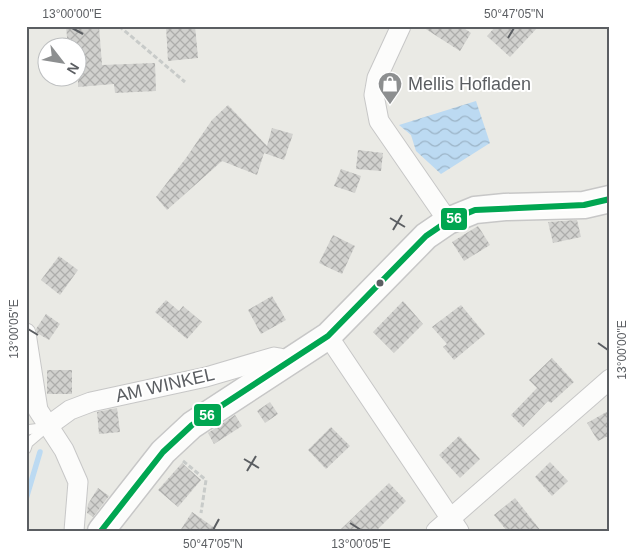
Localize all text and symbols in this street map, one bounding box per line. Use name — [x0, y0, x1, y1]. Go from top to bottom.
text: 13°00'00"E — [42, 7, 102, 21]
text: 50°47'05"N — [484, 7, 544, 21]
north arrow — [38, 38, 88, 88]
text: N — [64, 60, 83, 77]
shop icon: Mellis Hofladen — [377, 71, 403, 105]
place label: Mellis Hofladen — [408, 74, 531, 94]
line badge: 56 — [440, 207, 468, 231]
text: 56 — [446, 210, 462, 226]
unlabelled marker — [375, 278, 385, 288]
text: 13°00'05"E — [7, 299, 21, 359]
text: 13°00'00"E — [615, 320, 629, 380]
street label: AM WINKEL — [114, 364, 216, 406]
line badge: 56 — [193, 403, 222, 427]
text: 56 — [199, 407, 215, 423]
text: 50°47'05"N — [183, 537, 243, 551]
text: 13°00'05"E — [331, 537, 391, 551]

